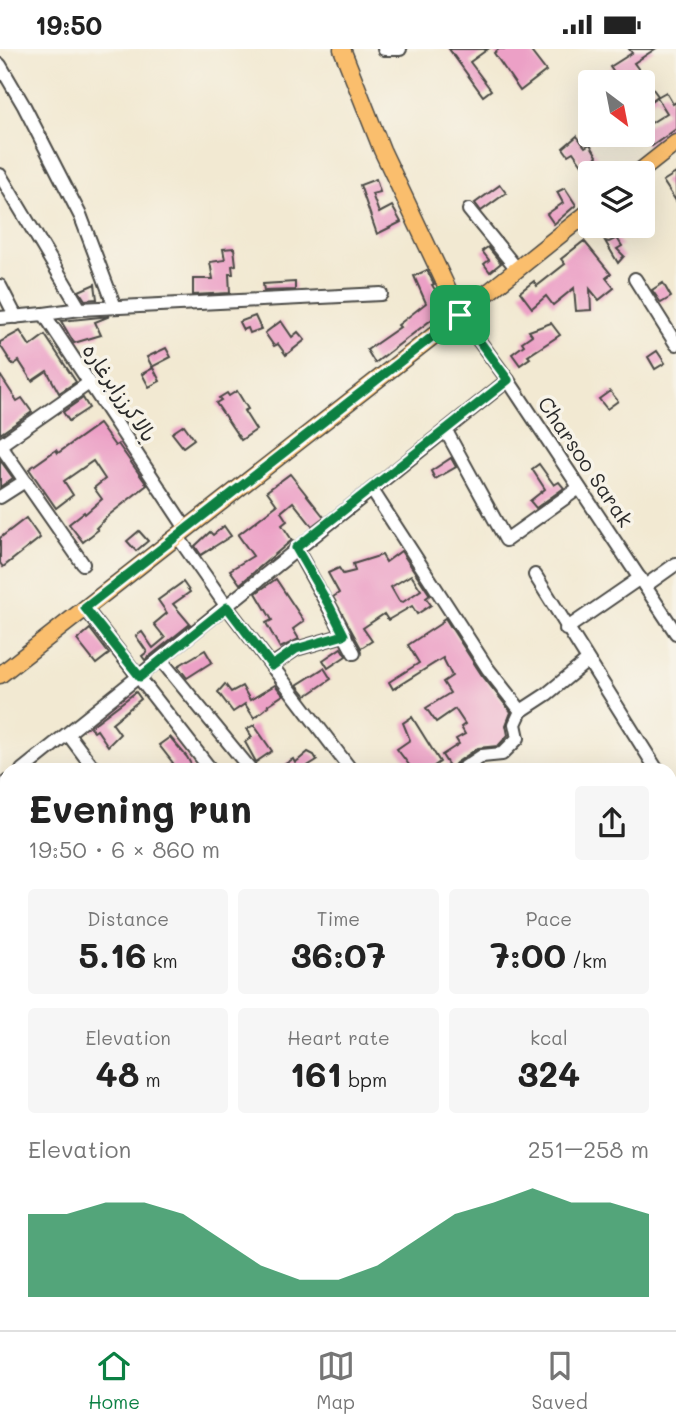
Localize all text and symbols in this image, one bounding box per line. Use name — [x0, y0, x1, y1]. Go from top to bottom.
text: 19:50 — [35, 8, 102, 42]
north arrow — [578, 70, 654, 147]
map controls — [578, 70, 655, 238]
button: layers — [578, 161, 655, 238]
pin — [430, 285, 490, 345]
icon: arrive — [441, 296, 479, 334]
street label: بالاکرززابرغاره — [77, 338, 163, 447]
street label: Charsoo Sarak — [533, 391, 640, 532]
text: Evening run — [28, 783, 252, 833]
button: share — [575, 786, 649, 860]
text: 19:50 · 6 × 860 m — [28, 834, 220, 864]
text: Distance — [87, 906, 169, 931]
text: Time — [317, 906, 360, 931]
text: Pace — [526, 906, 572, 931]
text: 5.16 — [79, 931, 146, 977]
text: 36:07 — [291, 931, 386, 977]
text: 7:00 — [490, 931, 566, 977]
text: km — [146, 948, 178, 973]
text: /km — [566, 948, 607, 973]
text: Elevation — [86, 1025, 171, 1050]
text: Heart rate — [287, 1025, 390, 1050]
text: kcal — [530, 1025, 568, 1050]
text: 48 — [96, 1050, 139, 1096]
text: 161 — [290, 1050, 342, 1096]
text: 324 — [517, 1050, 580, 1096]
text: m — [139, 1067, 161, 1092]
text: bpm — [342, 1067, 387, 1092]
text: Elevation — [28, 1134, 131, 1164]
text: 251–258 m — [528, 1134, 649, 1164]
tab: Home — [88, 1347, 140, 1414]
tab: Map — [316, 1347, 355, 1414]
tab: Saved — [531, 1347, 588, 1414]

